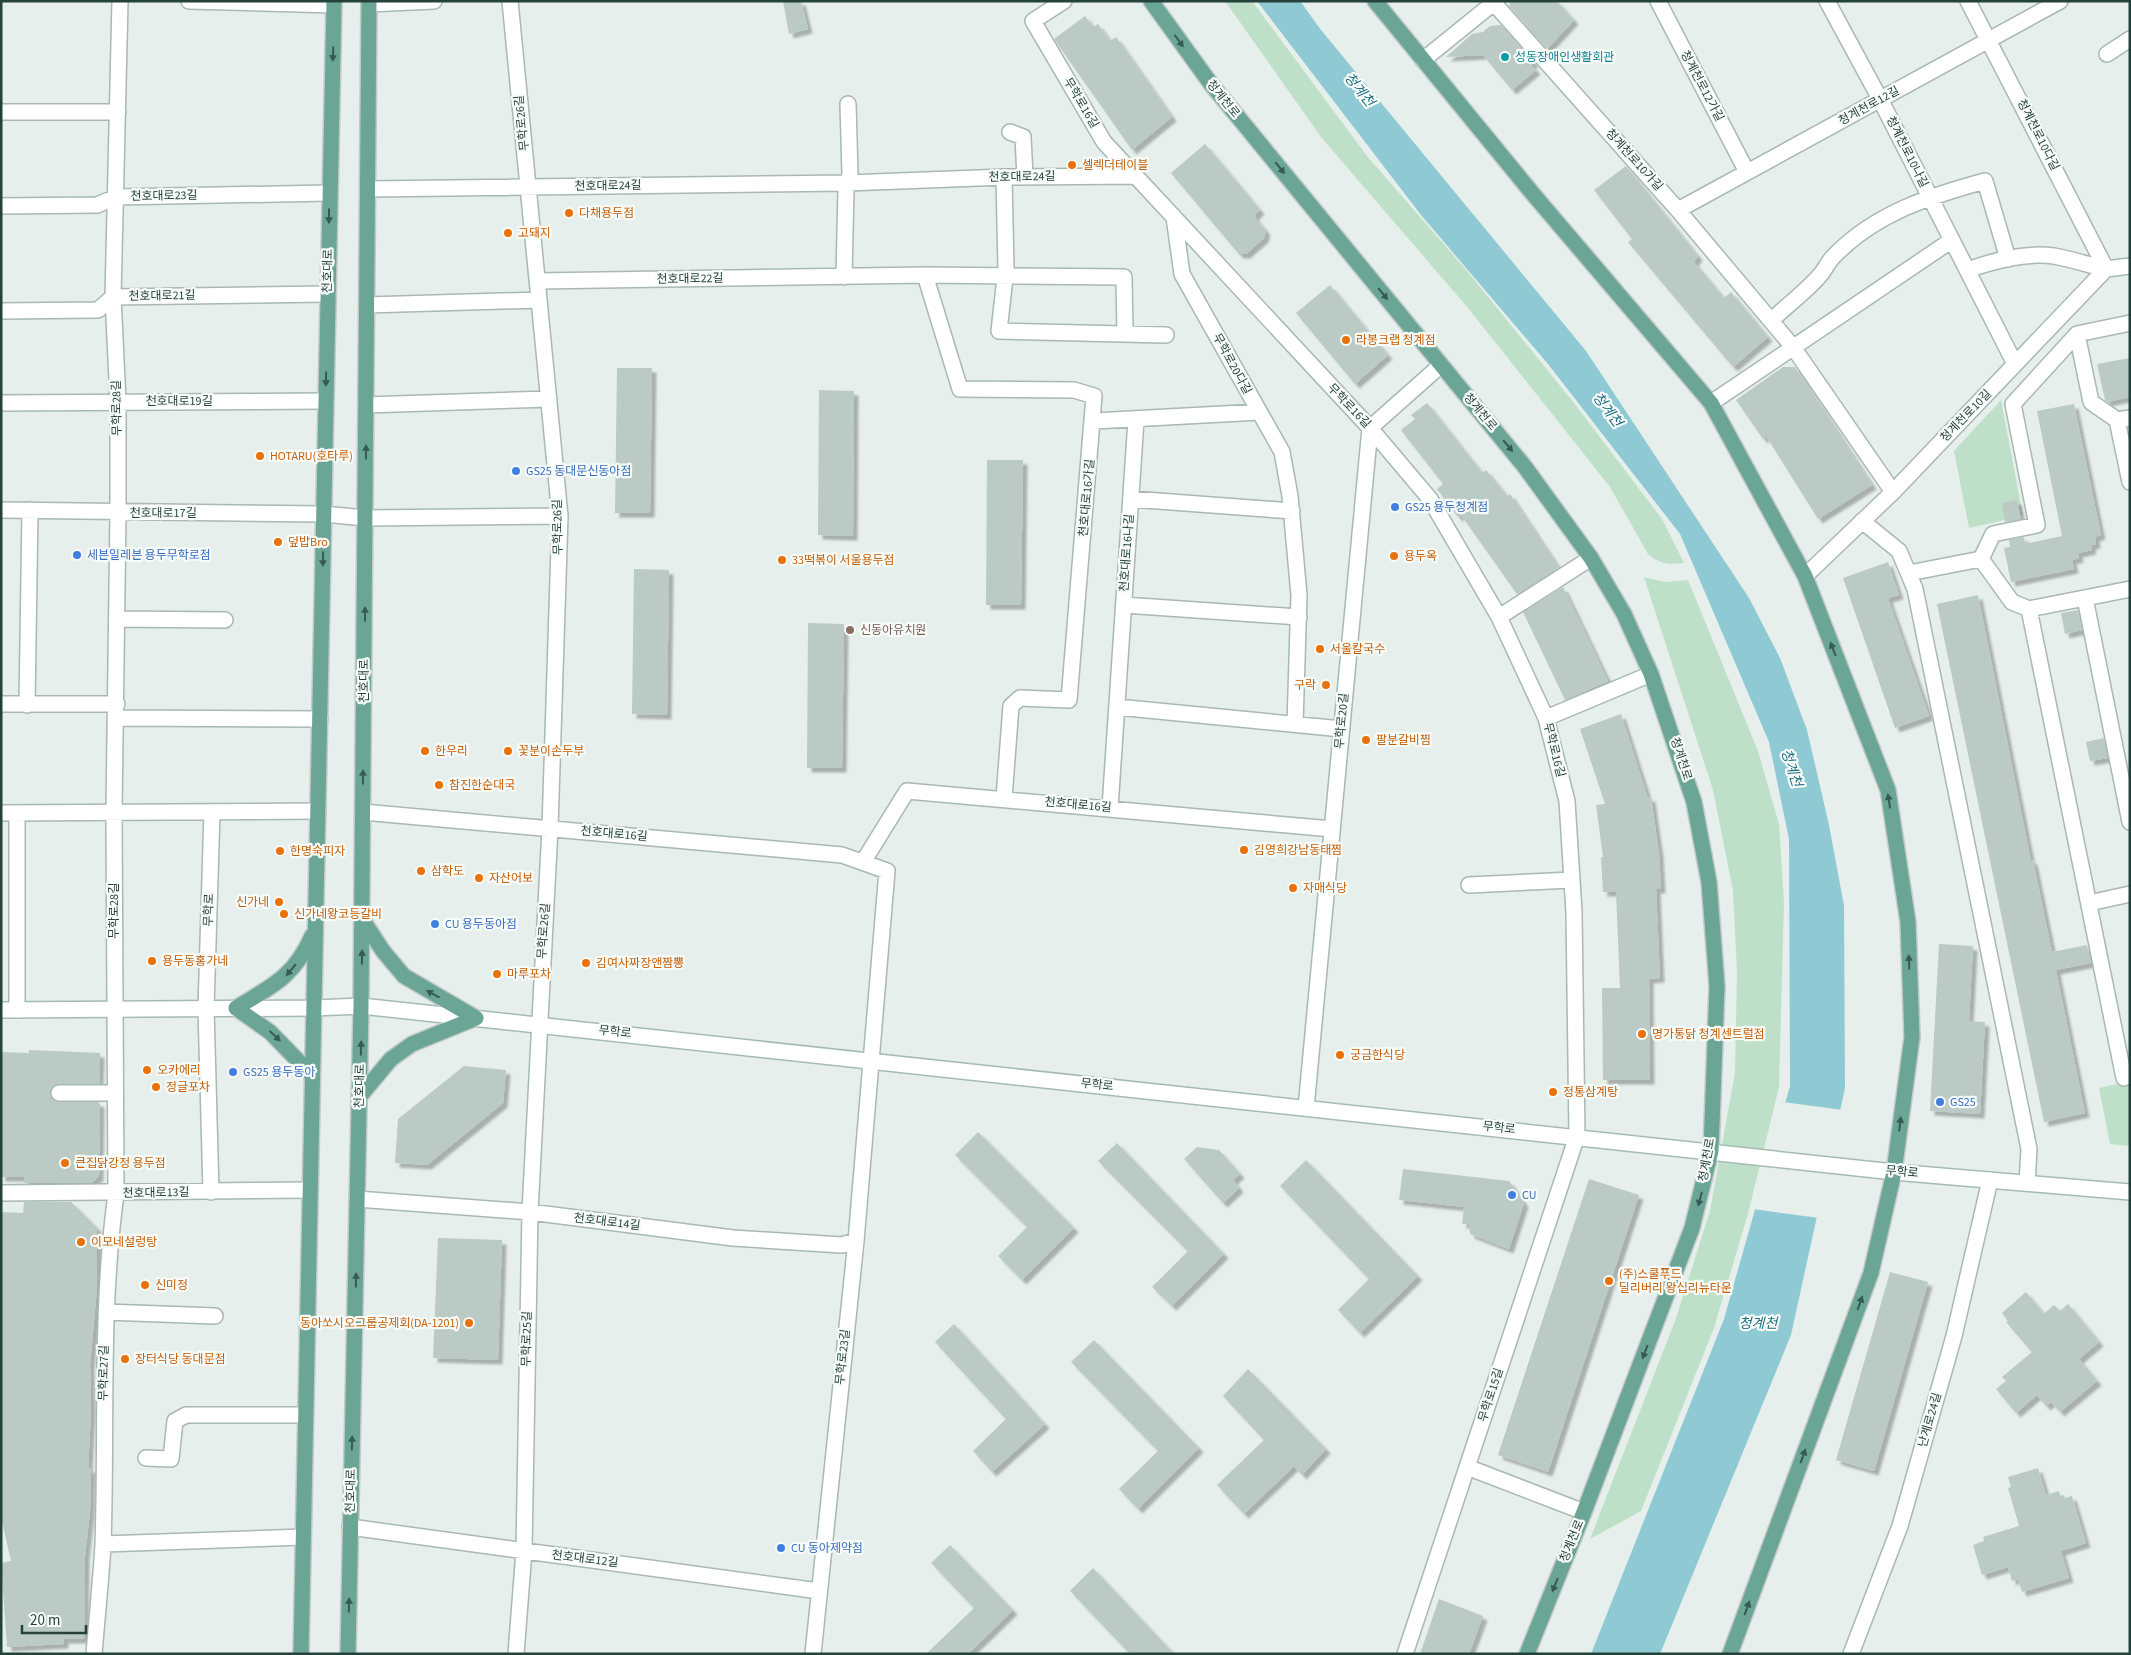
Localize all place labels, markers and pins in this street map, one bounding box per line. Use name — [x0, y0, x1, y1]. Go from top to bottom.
place label: 성동장애인생활회관 — [1515, 49, 1614, 66]
marker: 성동장애인생활회관 — [1499, 51, 1511, 63]
place label: 셀렉더테이블 — [1082, 157, 1148, 174]
marker: 셀렉더테이블 — [1066, 159, 1078, 171]
place label: 다채용두점 — [579, 205, 634, 222]
marker: 다채용두점 — [563, 207, 575, 219]
place label: 고돼지 — [518, 225, 551, 242]
marker: 고돼지 — [502, 227, 514, 239]
place label: 라봉크랩 청계점 — [1356, 332, 1436, 349]
marker: 라봉크랩 청계점 — [1340, 334, 1352, 346]
place label: HOTARU(호타루) — [270, 448, 353, 465]
marker: HOTARU(호타루) — [254, 450, 266, 462]
place label: GS25 동대문신동아점 — [526, 463, 631, 480]
marker: GS25 동대문신동아점 — [510, 465, 522, 477]
place label: GS25 용두청계점 — [1405, 499, 1488, 516]
marker: GS25 용두청계점 — [1389, 501, 1401, 513]
place label: 덮밥Bro — [288, 534, 328, 551]
marker: 덮밥Bro — [272, 536, 284, 548]
place label: 세븐일레븐 용두무학로점 — [87, 547, 211, 564]
place label: 용두옥 — [1404, 548, 1437, 565]
marker: 세븐일레븐 용두무학로점 — [71, 549, 83, 561]
marker: 용두옥 — [1388, 550, 1400, 562]
place label: 33떡볶이 서울용두점 — [792, 552, 895, 569]
marker: 33떡볶이 서울용두점 — [776, 554, 788, 566]
place label: 신동아유치원 — [860, 622, 926, 639]
marker: 신동아유치원 — [844, 624, 856, 636]
place label: 서울칼국수 — [1330, 641, 1385, 658]
marker: 서울칼국수 — [1314, 643, 1326, 655]
place label: 구락 — [1294, 677, 1316, 694]
marker: 구락 — [1320, 679, 1332, 691]
place label: 팔분갈비찜 — [1376, 732, 1431, 749]
marker: 팔분갈비찜 — [1360, 734, 1372, 746]
place label: 한우리 — [435, 743, 468, 760]
place label: 꽃분이손두부 — [518, 743, 584, 760]
marker: 한우리 — [419, 745, 431, 757]
marker: 꽃분이손두부 — [502, 745, 514, 757]
place label: 참진한순대국 — [449, 777, 515, 794]
marker: 참진한순대국 — [433, 779, 445, 791]
place label: 김영희강남동태찜 — [1254, 842, 1342, 859]
place label: 한명숙피자 — [290, 843, 345, 860]
marker: 김영희강남동태찜 — [1238, 844, 1250, 856]
marker: 한명숙피자 — [274, 845, 286, 857]
place label: 삼학도 — [431, 863, 464, 880]
marker: 삼학도 — [415, 865, 427, 877]
place label: 자산어보 — [489, 870, 533, 887]
marker: 자산어보 — [473, 872, 485, 884]
place label: 자매식당 — [1303, 880, 1347, 897]
marker: 자매식당 — [1287, 882, 1299, 894]
place label: 신가네 — [236, 894, 269, 911]
marker: 신가네 — [273, 896, 285, 908]
place label: 신가네왕코등갈비 — [294, 906, 382, 923]
marker: 신가네왕코등갈비 — [278, 908, 290, 920]
place label: CU 용두동아점 — [445, 916, 517, 933]
marker: CU 용두동아점 — [429, 918, 441, 930]
place label: 용두동홍가네 — [162, 953, 228, 970]
marker: 용두동홍가네 — [146, 955, 158, 967]
place label: 김여사짜장앤짬뽕 — [596, 955, 684, 972]
marker: 김여사짜장앤짬뽕 — [580, 957, 592, 969]
place label: 마루포차 — [507, 966, 551, 983]
marker: 마루포차 — [491, 968, 503, 980]
place label: 명가통닭 청계센트럴점 — [1652, 1026, 1765, 1043]
marker: 명가통닭 청계센트럴점 — [1636, 1028, 1648, 1040]
place label: 궁금한식당 — [1350, 1047, 1405, 1064]
marker: 궁금한식당 — [1334, 1049, 1346, 1061]
place label: 오카에리 — [157, 1062, 201, 1079]
marker: 오카에리 — [141, 1064, 153, 1076]
place label: GS25 용두동아 — [243, 1064, 315, 1081]
marker: GS25 용두동아 — [227, 1066, 239, 1078]
place label: 정글포차 — [166, 1079, 210, 1096]
marker: 정글포차 — [150, 1081, 162, 1093]
place label: 정통삼계탕 — [1563, 1084, 1618, 1101]
marker: 정통삼계탕 — [1547, 1086, 1559, 1098]
place label: GS25 — [1950, 1094, 1976, 1111]
marker: GS25 — [1934, 1096, 1946, 1108]
place label: 큰집닭강정 용두점 — [75, 1155, 166, 1172]
marker: 큰집닭강정 용두점 — [59, 1157, 71, 1169]
place label: CU — [1522, 1187, 1536, 1204]
marker: CU — [1506, 1189, 1518, 1201]
place label: 이모네설렁탕 — [91, 1234, 157, 1251]
marker: 이모네설렁탕 — [75, 1236, 87, 1248]
place label: (주)스쿨푸드 딜리버리 왕십리뉴타운 — [1619, 1266, 1732, 1297]
marker: (주)스쿨푸드 딜리버리 왕십리뉴타운 — [1603, 1275, 1615, 1287]
place label: 신미정 — [155, 1277, 188, 1294]
marker: 신미정 — [139, 1279, 151, 1291]
place label: 동아쏘시오그룹공제회(DA-1201) — [300, 1315, 459, 1332]
marker: 동아쏘시오그룹공제회(DA-1201) — [463, 1317, 475, 1329]
place label: 장터식당 동대문점 — [135, 1351, 226, 1368]
marker: 장터식당 동대문점 — [119, 1353, 131, 1365]
place label: CU 동아제약점 — [791, 1540, 863, 1557]
marker: CU 동아제약점 — [775, 1542, 787, 1554]

